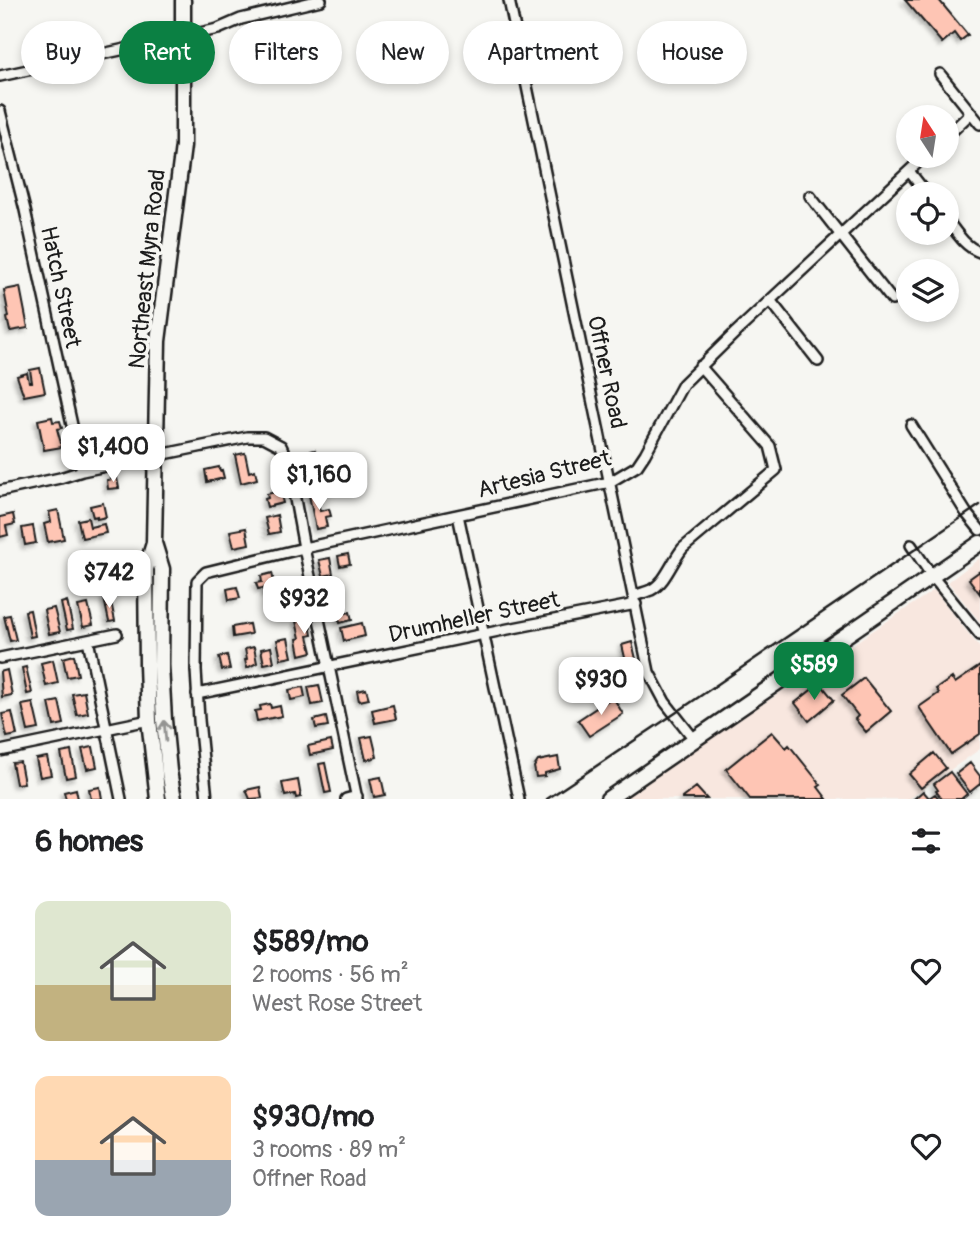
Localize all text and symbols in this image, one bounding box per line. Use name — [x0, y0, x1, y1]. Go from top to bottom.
chip: Buy — [21, 21, 105, 84]
chip: Rent — [119, 21, 215, 84]
chip: Filters — [229, 21, 342, 84]
chip: New — [356, 21, 449, 84]
chip: Apartment — [463, 21, 623, 84]
chip: House — [637, 21, 747, 84]
north arrow — [896, 105, 959, 168]
map controls — [896, 105, 959, 322]
street label: Northeast Myra Road — [122, 168, 172, 370]
button: locate — [896, 182, 959, 245]
street label: Hatch Street — [34, 224, 88, 351]
button: layers — [896, 259, 959, 322]
street label: Offner Road — [581, 313, 633, 431]
pin: $1,400 — [56, 424, 170, 484]
text: $1,400 — [77, 432, 149, 461]
street label: Artesia Street — [474, 443, 614, 505]
pin: $1,160 — [262, 452, 376, 512]
text: $1,160 — [286, 460, 352, 489]
pin: $742 — [68, 550, 150, 610]
text: $742 — [84, 558, 134, 587]
pin: $932 — [263, 576, 345, 636]
text: $932 — [279, 584, 329, 613]
street label: Drumheller Street — [386, 585, 563, 649]
pin: $589 — [773, 642, 855, 702]
text: $589 — [790, 650, 838, 679]
pin: $930 — [560, 658, 642, 717]
text: $930 — [575, 665, 627, 694]
one-way arrow — [159, 721, 172, 743]
icon: filters — [907, 822, 945, 860]
text: 6 homes — [35, 823, 143, 860]
text: $589/mo — [252, 923, 369, 960]
icon: home — [91, 929, 175, 1013]
icon: heart — [907, 952, 945, 990]
text: 2 rooms · 56 m² — [252, 960, 409, 989]
text: West Rose Street — [252, 989, 422, 1018]
text: $930/mo — [252, 1098, 374, 1135]
icon: home — [91, 1104, 175, 1188]
icon: heart — [907, 1127, 945, 1165]
text: 3 rooms · 89 m² — [252, 1135, 406, 1164]
text: Offner Road — [252, 1164, 367, 1193]

